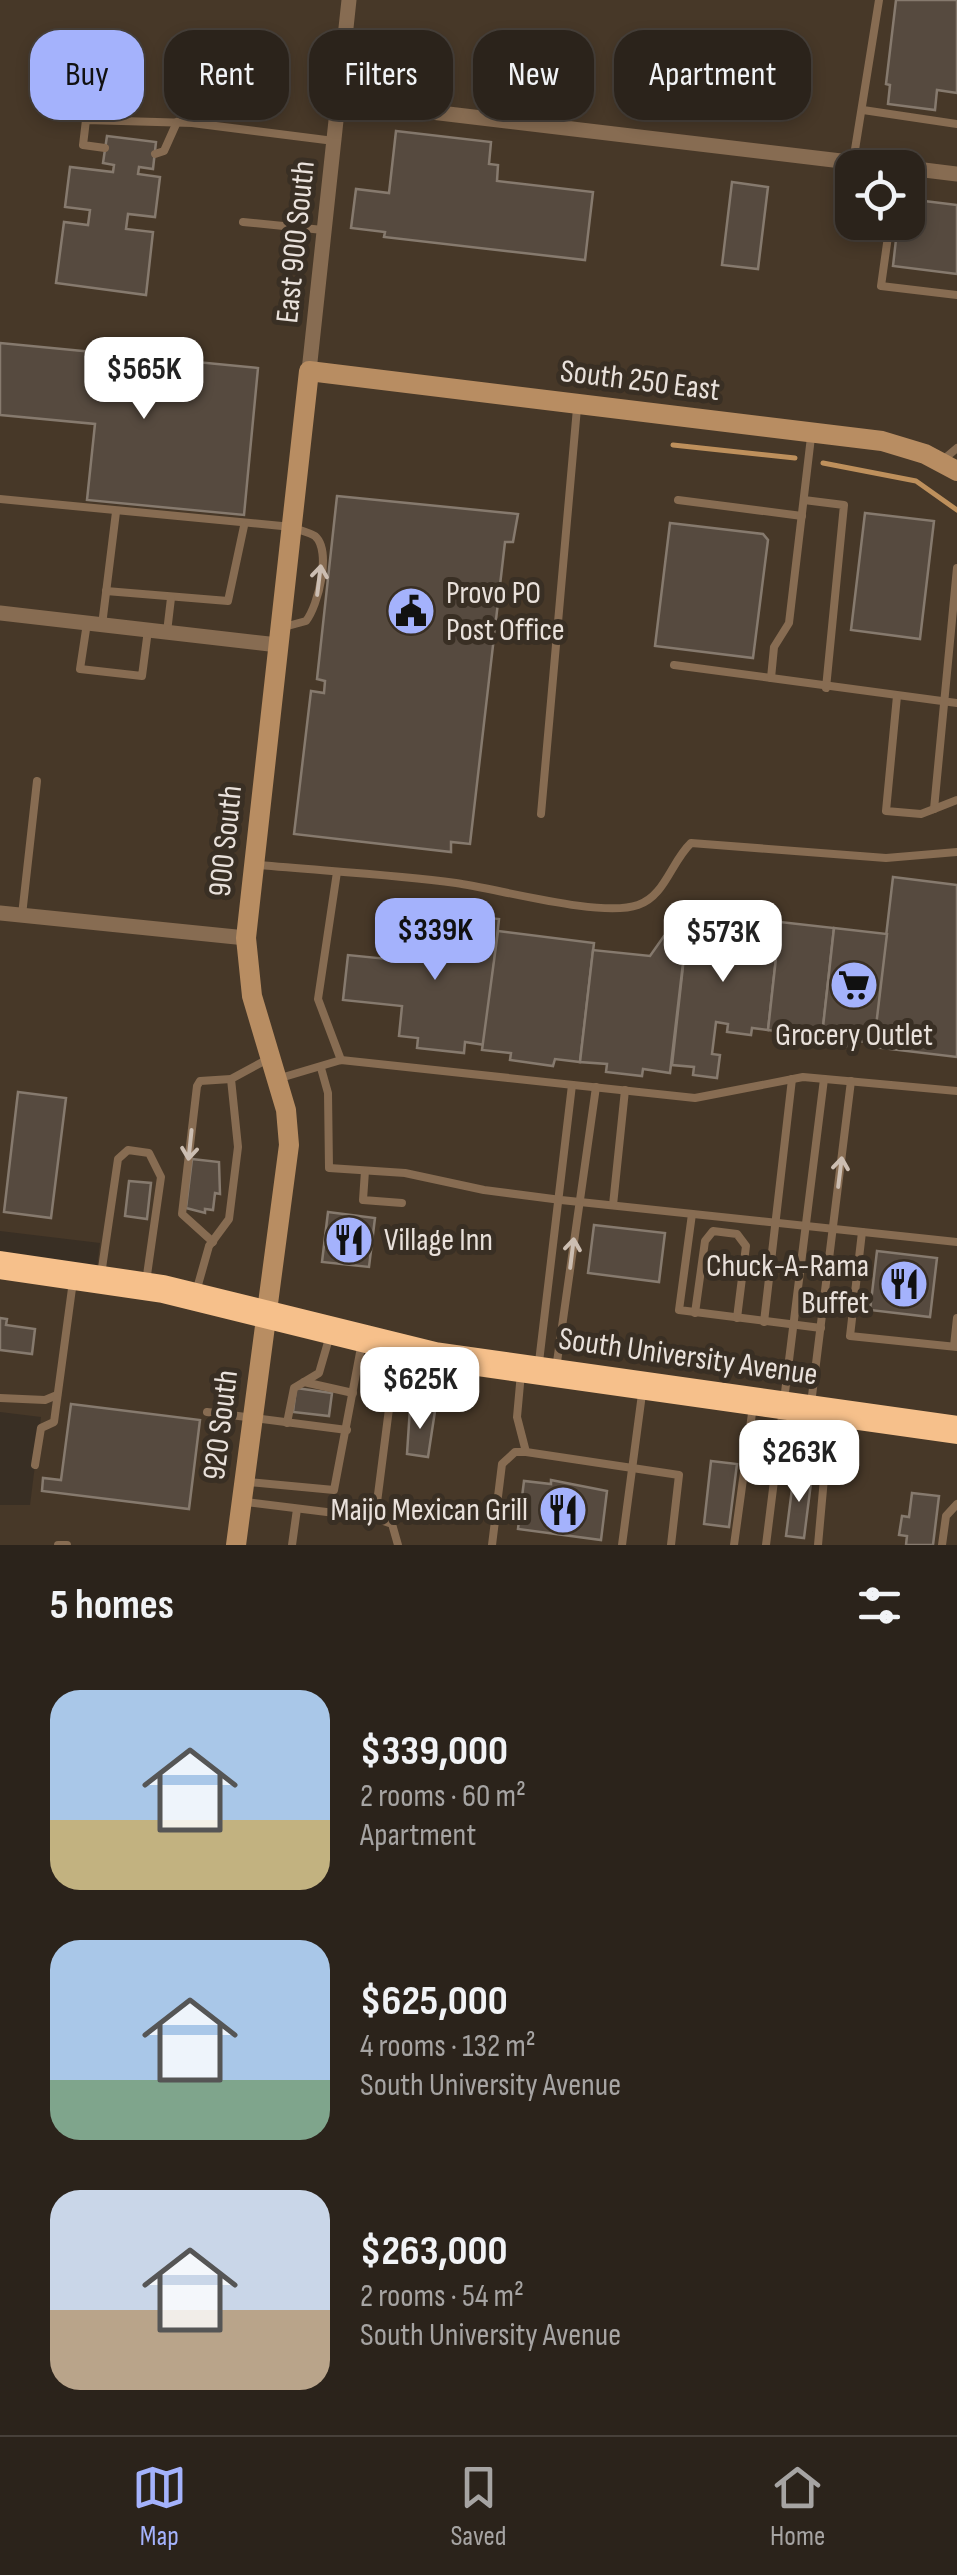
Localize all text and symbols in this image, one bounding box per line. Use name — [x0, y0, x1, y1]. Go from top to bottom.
chip: Buy — [30, 30, 144, 120]
chip: Rent — [164, 30, 289, 120]
chip: Filters — [309, 30, 453, 120]
chip: New — [473, 30, 594, 120]
chip: Apartment — [614, 30, 811, 120]
map controls — [835, 150, 925, 240]
button: locate — [835, 150, 925, 240]
street label: East 900 South — [268, 159, 324, 325]
pin: $565K — [74, 337, 214, 422]
text: $565K — [106, 350, 182, 389]
street label: South 250 East — [558, 352, 722, 410]
one-way arrow — [310, 565, 329, 597]
place label: Provo PO Post Office — [446, 574, 565, 650]
public building icon: Provo PO Post Office — [385, 585, 437, 637]
street label: 900 South — [201, 783, 251, 899]
pin: $339K — [365, 898, 505, 983]
pin: $573K — [653, 900, 793, 985]
text: $339K — [397, 911, 473, 950]
text: $573K — [686, 913, 760, 952]
supermarket icon: Grocery Outlet — [828, 959, 880, 1011]
place label: Grocery Outlet — [775, 1016, 933, 1055]
one-way arrow — [180, 1129, 199, 1161]
one-way arrow — [831, 1157, 850, 1189]
restaurant icon: Village Inn — [323, 1214, 375, 1266]
place label: Village Inn — [384, 1221, 493, 1260]
one-way arrow — [564, 1237, 582, 1270]
place label: Chuck-A-Rama Buffet — [706, 1247, 869, 1323]
restaurant icon: Chuck-A-Rama Buffet — [878, 1258, 930, 1310]
street label: South University Avenue — [556, 1320, 820, 1394]
pin: $625K — [350, 1347, 490, 1432]
text: $625K — [382, 1360, 458, 1399]
street label: 920 South — [195, 1368, 247, 1482]
pin: $263K — [729, 1420, 869, 1505]
text: $263K — [761, 1433, 837, 1472]
restaurant icon: Maijo Mexican Grill — [537, 1484, 589, 1536]
place label: Maijo Mexican Grill — [330, 1491, 528, 1530]
icon: filters — [852, 1578, 907, 1633]
text: 5 homes — [50, 1580, 174, 1631]
text: $339,000 — [360, 1726, 508, 1777]
icon: home — [130, 1730, 250, 1850]
text: 2 rooms · 60 m² — [360, 1777, 526, 1816]
text: Apartment — [360, 1816, 476, 1855]
text: $625,000 — [360, 1976, 508, 2027]
icon: home — [130, 1980, 250, 2100]
text: 4 rooms · 132 m² — [360, 2027, 536, 2066]
text: South University Avenue — [360, 2066, 621, 2105]
text: $263,000 — [360, 2226, 507, 2277]
icon: home — [130, 2230, 250, 2350]
text: 2 rooms · 54 m² — [360, 2277, 524, 2316]
text: South University Avenue — [360, 2316, 621, 2355]
tab: Map — [132, 2460, 187, 2553]
tab: Saved — [450, 2460, 507, 2553]
tab: Home — [770, 2460, 825, 2553]

